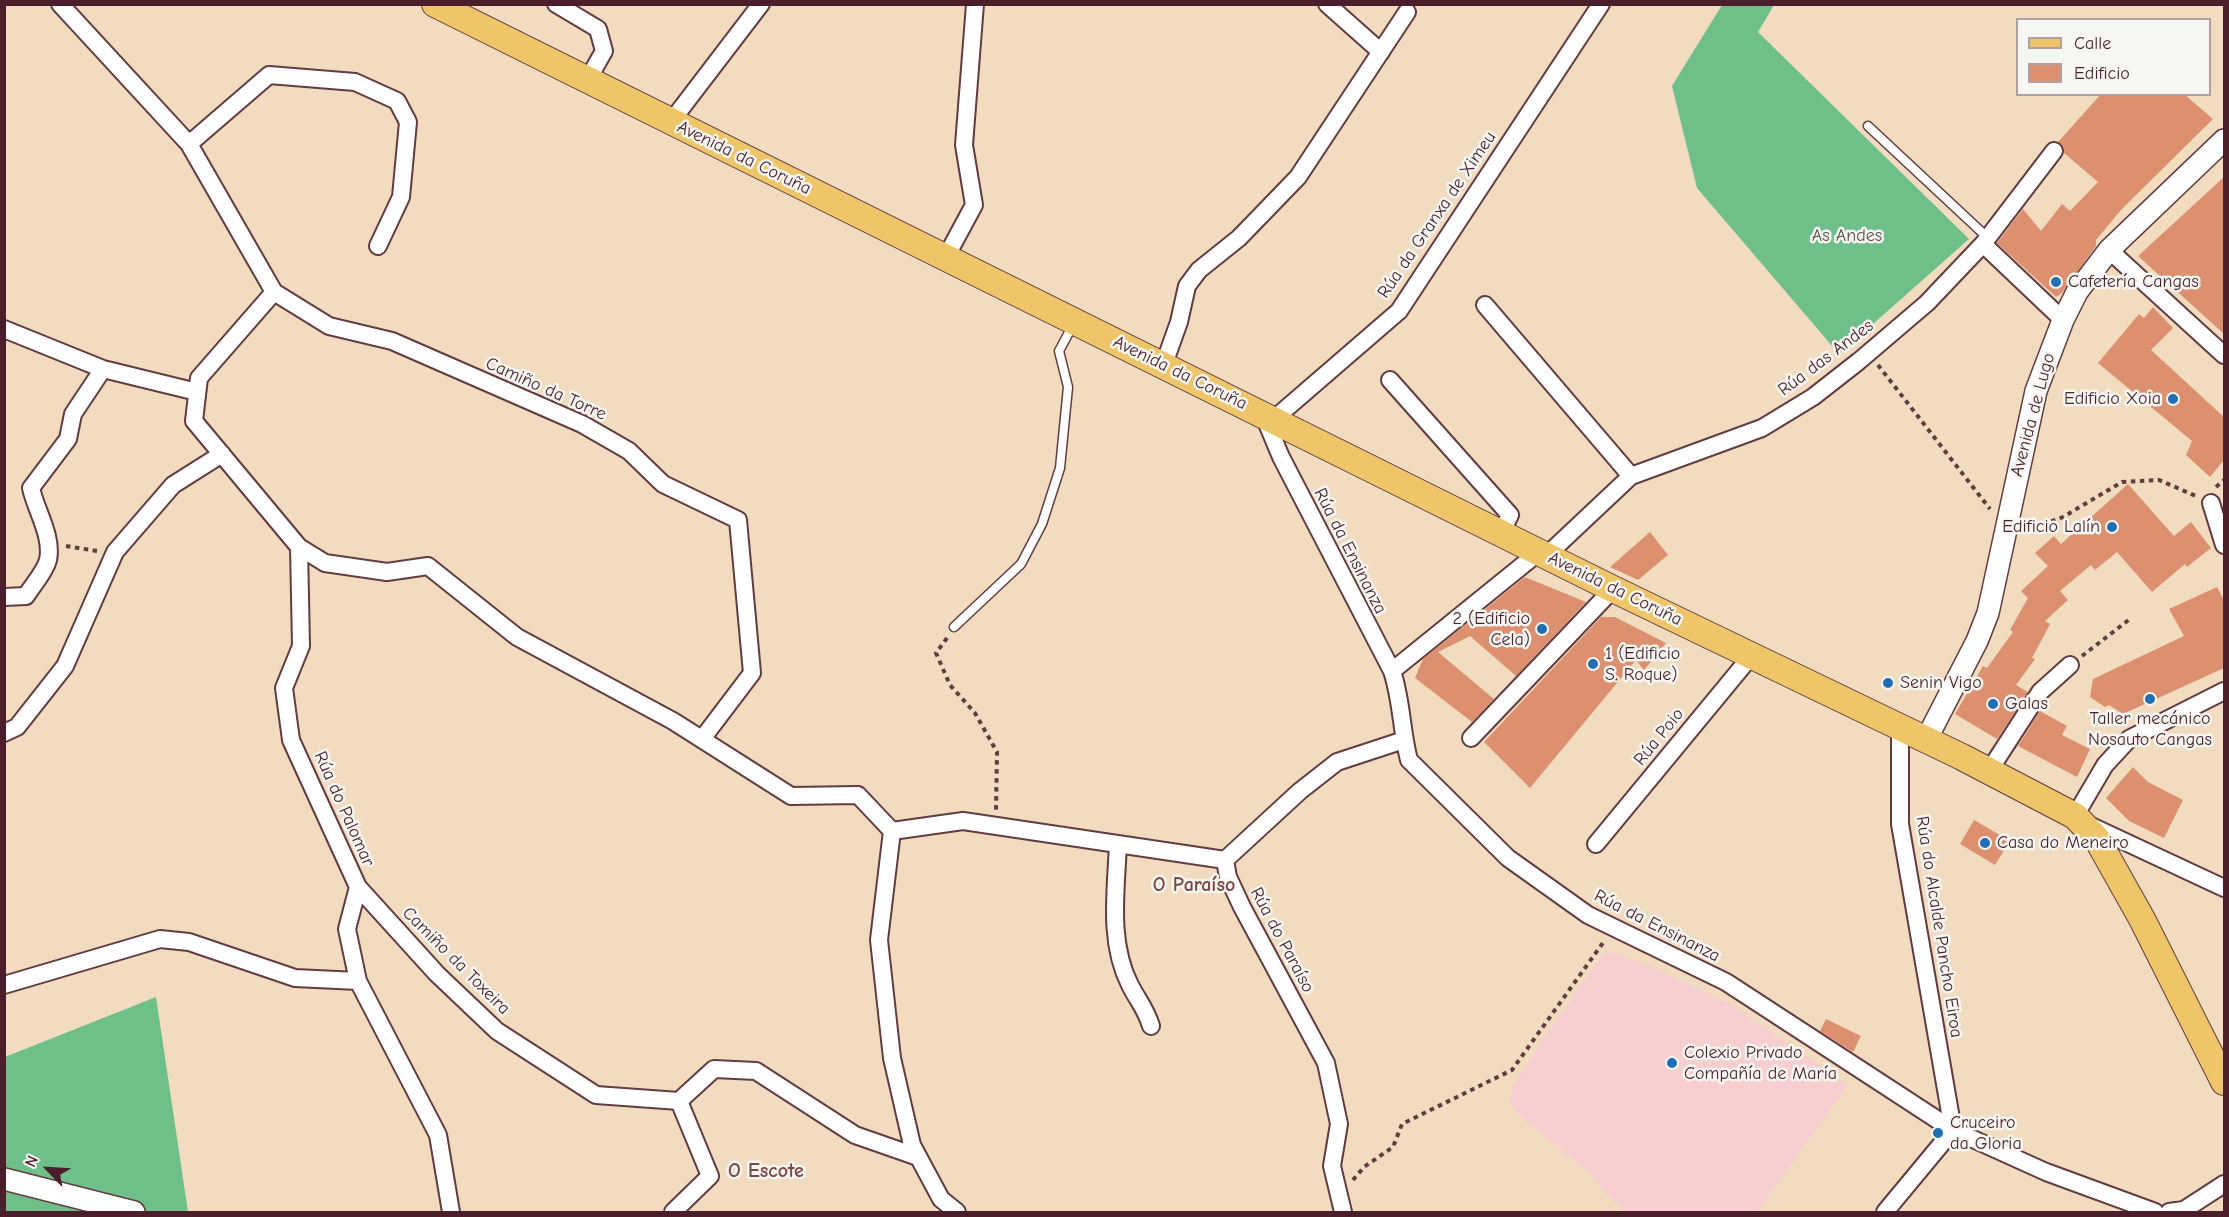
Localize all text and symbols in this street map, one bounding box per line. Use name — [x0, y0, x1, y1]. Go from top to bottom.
legend — [2016, 18, 2211, 96]
text: Calle — [2074, 33, 2111, 54]
text: Edificio — [2074, 63, 2130, 84]
street label: Avenida da Coruña — [673, 116, 815, 200]
street label: Rúa da Granxa de Ximeu — [1373, 127, 1501, 303]
park label: As Andes — [1812, 225, 1882, 247]
place label: Cafetería Cangas — [2068, 271, 2199, 293]
marker: Cafetería Cangas — [2049, 275, 2063, 289]
street label: Rúa das Andes — [1774, 315, 1878, 401]
street label: Avenida da Coruña — [1109, 331, 1251, 415]
street label: Avenida de Lugo — [2006, 351, 2060, 479]
street label: Camiño da Torre — [482, 353, 610, 425]
place label: Edificio Xoia — [2064, 388, 2161, 410]
marker: Edificio Xoia — [2166, 392, 2180, 406]
street label: Rúa da Ensinanza — [1309, 484, 1391, 618]
place label: Edificio Lalín — [2002, 516, 2100, 538]
marker: Edificio Lalín — [2105, 520, 2119, 534]
street label: Avenida da Coruña — [1544, 547, 1686, 631]
place label: 2 (Edificio Cela) — [1452, 608, 1530, 650]
marker: 2 (Edificio Cela) — [1535, 622, 1549, 636]
place label: 1 (Edificio S. Roque) — [1605, 643, 1680, 686]
marker: 1 (Edificio S. Roque) — [1586, 657, 1600, 671]
place label: Senin Vigo — [1900, 672, 1982, 694]
marker: Senin Vigo — [1881, 676, 1895, 690]
marker: Taller mecánico Nosauto Cangas — [2143, 692, 2157, 706]
place label: Galas — [2005, 693, 2048, 715]
marker: Galas — [1986, 697, 2000, 711]
street label: Rúa Poio — [1629, 704, 1689, 770]
place label: Taller mecánico Nosauto Cangas — [2088, 708, 2212, 750]
street label: Rúa do Palomar — [309, 748, 379, 870]
street label: Rúa do Alcalde Pancho Eiroa — [1911, 815, 1967, 1039]
place label: Casa do Meneiro — [1997, 832, 2129, 854]
marker: Casa do Meneiro — [1978, 836, 1992, 850]
district label: O Paraíso — [1153, 873, 1235, 897]
street label: Rúa do Paraíso — [1245, 884, 1319, 996]
street label: Rúa da Ensinanza — [1590, 885, 1724, 967]
street label: Camiño da Toxeira — [398, 903, 514, 1019]
place label: Colexio Privado Compañía de María — [1684, 1042, 1837, 1084]
marker: Colexio Privado Compañía de María — [1665, 1056, 1679, 1070]
place label: Cruceiro da Gloria — [1950, 1112, 2022, 1154]
marker: Cruceiro da Gloria — [1931, 1126, 1945, 1140]
north arrow — [18, 1139, 78, 1199]
text: N — [21, 1153, 42, 1170]
district label: O Escote — [728, 1159, 804, 1183]

